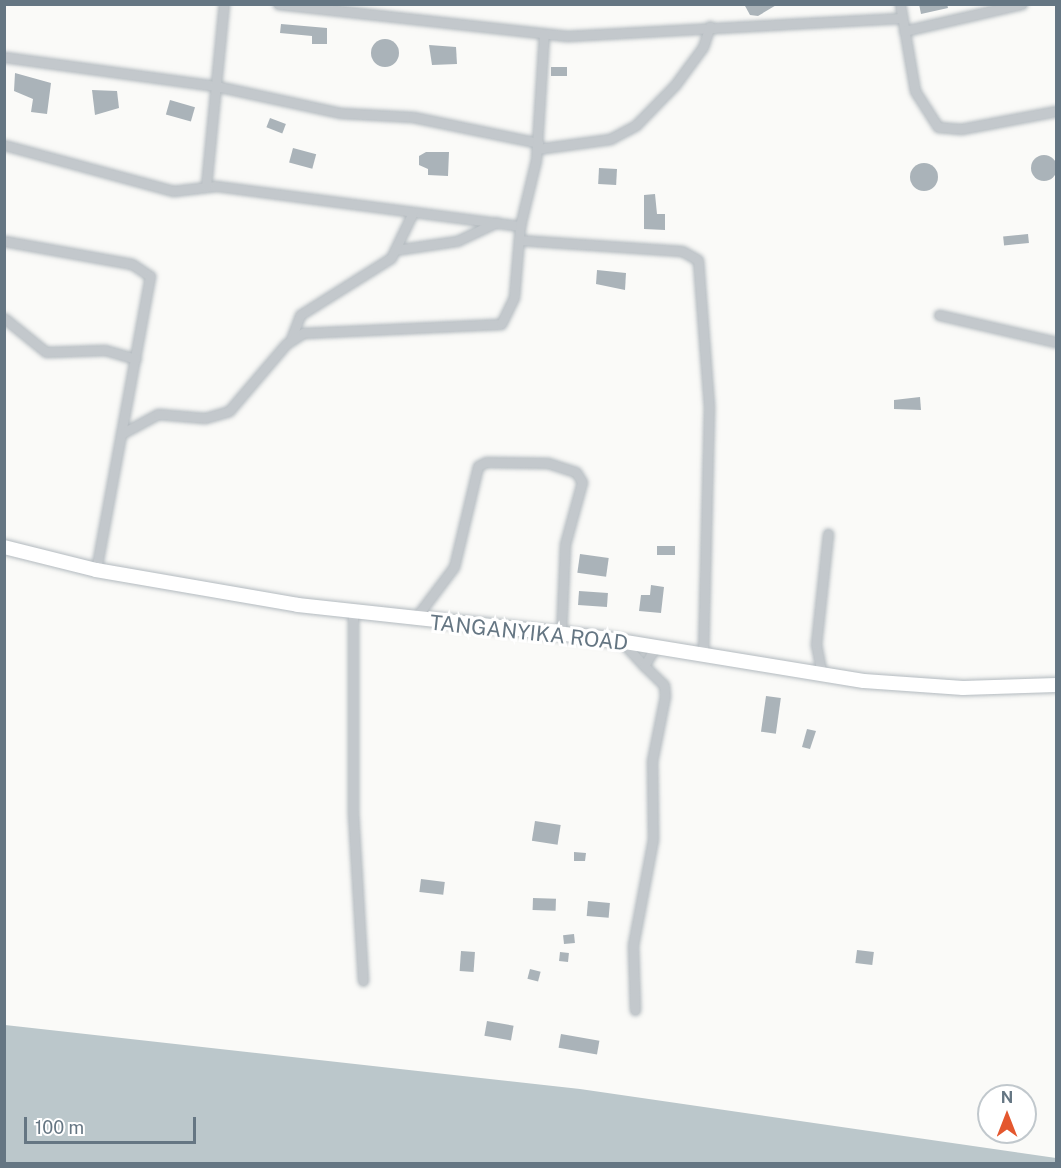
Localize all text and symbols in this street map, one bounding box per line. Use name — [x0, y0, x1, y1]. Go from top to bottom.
street label: TANGANYIKA ROAD — [429, 610, 629, 656]
north arrow — [977, 1084, 1037, 1144]
text: N — [1001, 1088, 1013, 1107]
scale bar — [27, 1105, 200, 1143]
text: 100 m — [35, 1117, 84, 1138]

